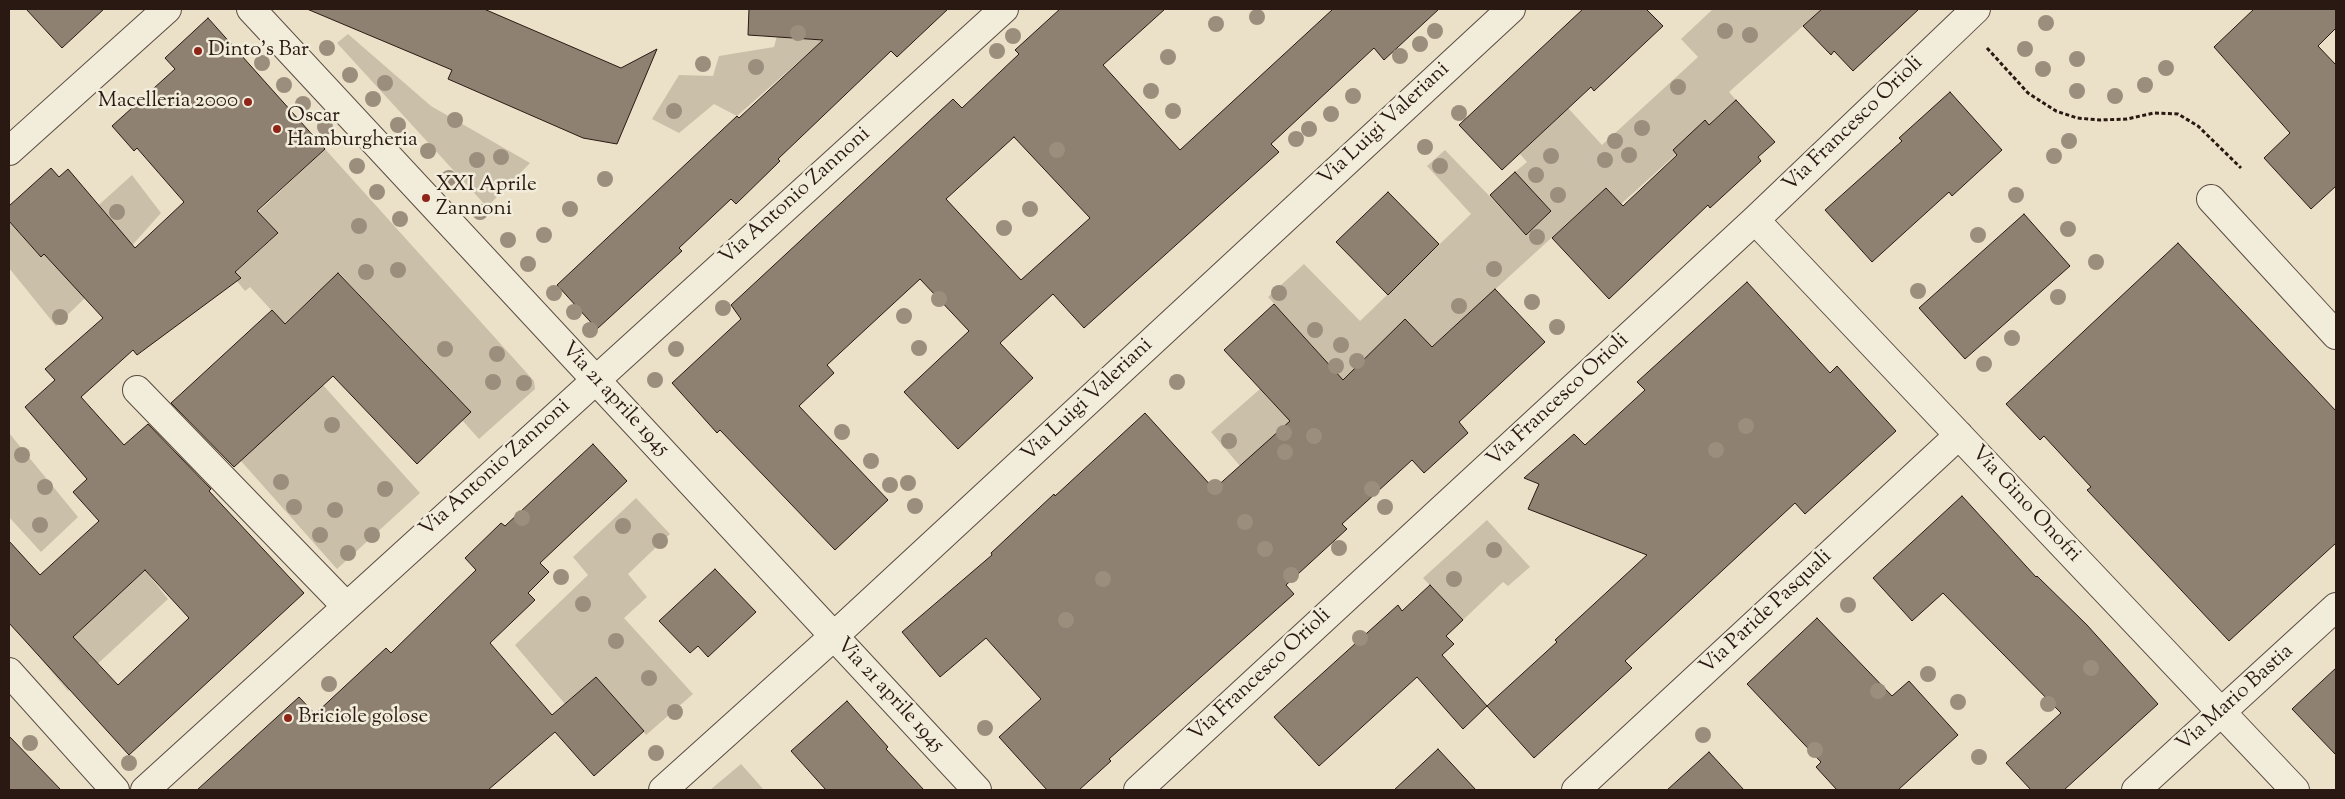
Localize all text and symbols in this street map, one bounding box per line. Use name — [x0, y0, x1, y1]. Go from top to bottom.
place label: Dinto's Bar — [208, 38, 309, 64]
marker: Dinto's Bar — [192, 45, 204, 57]
street label: Via Francesco Orioli — [1779, 52, 1929, 198]
street label: Via Luigi Valeriani — [1314, 58, 1456, 192]
place label: Macelleria 2000 — [98, 89, 238, 115]
marker: Macelleria 2000 — [242, 96, 254, 108]
place label: Oscar Hamburgheria — [287, 104, 418, 154]
marker: Oscar Hamburgheria — [271, 123, 283, 135]
street label: Via Antonio Zannoni — [716, 123, 876, 271]
place label: XXI Aprile Zannoni — [436, 173, 537, 223]
marker: XXI Aprile Zannoni — [420, 192, 432, 204]
street label: Via Francesco Orioli — [1483, 329, 1635, 473]
street label: Via Luigi Valeriani — [1017, 334, 1159, 468]
street label: Via 21 aprile 1945 — [555, 338, 673, 462]
street label: Via Antonio Zannoni — [416, 395, 576, 543]
street label: Via Gino Onofri — [1965, 442, 2085, 568]
street label: Via Paride Pasquali — [1696, 545, 1838, 681]
street label: Via Francesco Orioli — [1185, 604, 1337, 748]
street label: Via 21 aprile 1945 — [830, 634, 948, 758]
street label: Via Mario Bastia — [2173, 640, 2299, 758]
place label: Briciole golose — [298, 705, 428, 731]
marker: Briciole golose — [282, 712, 294, 724]

